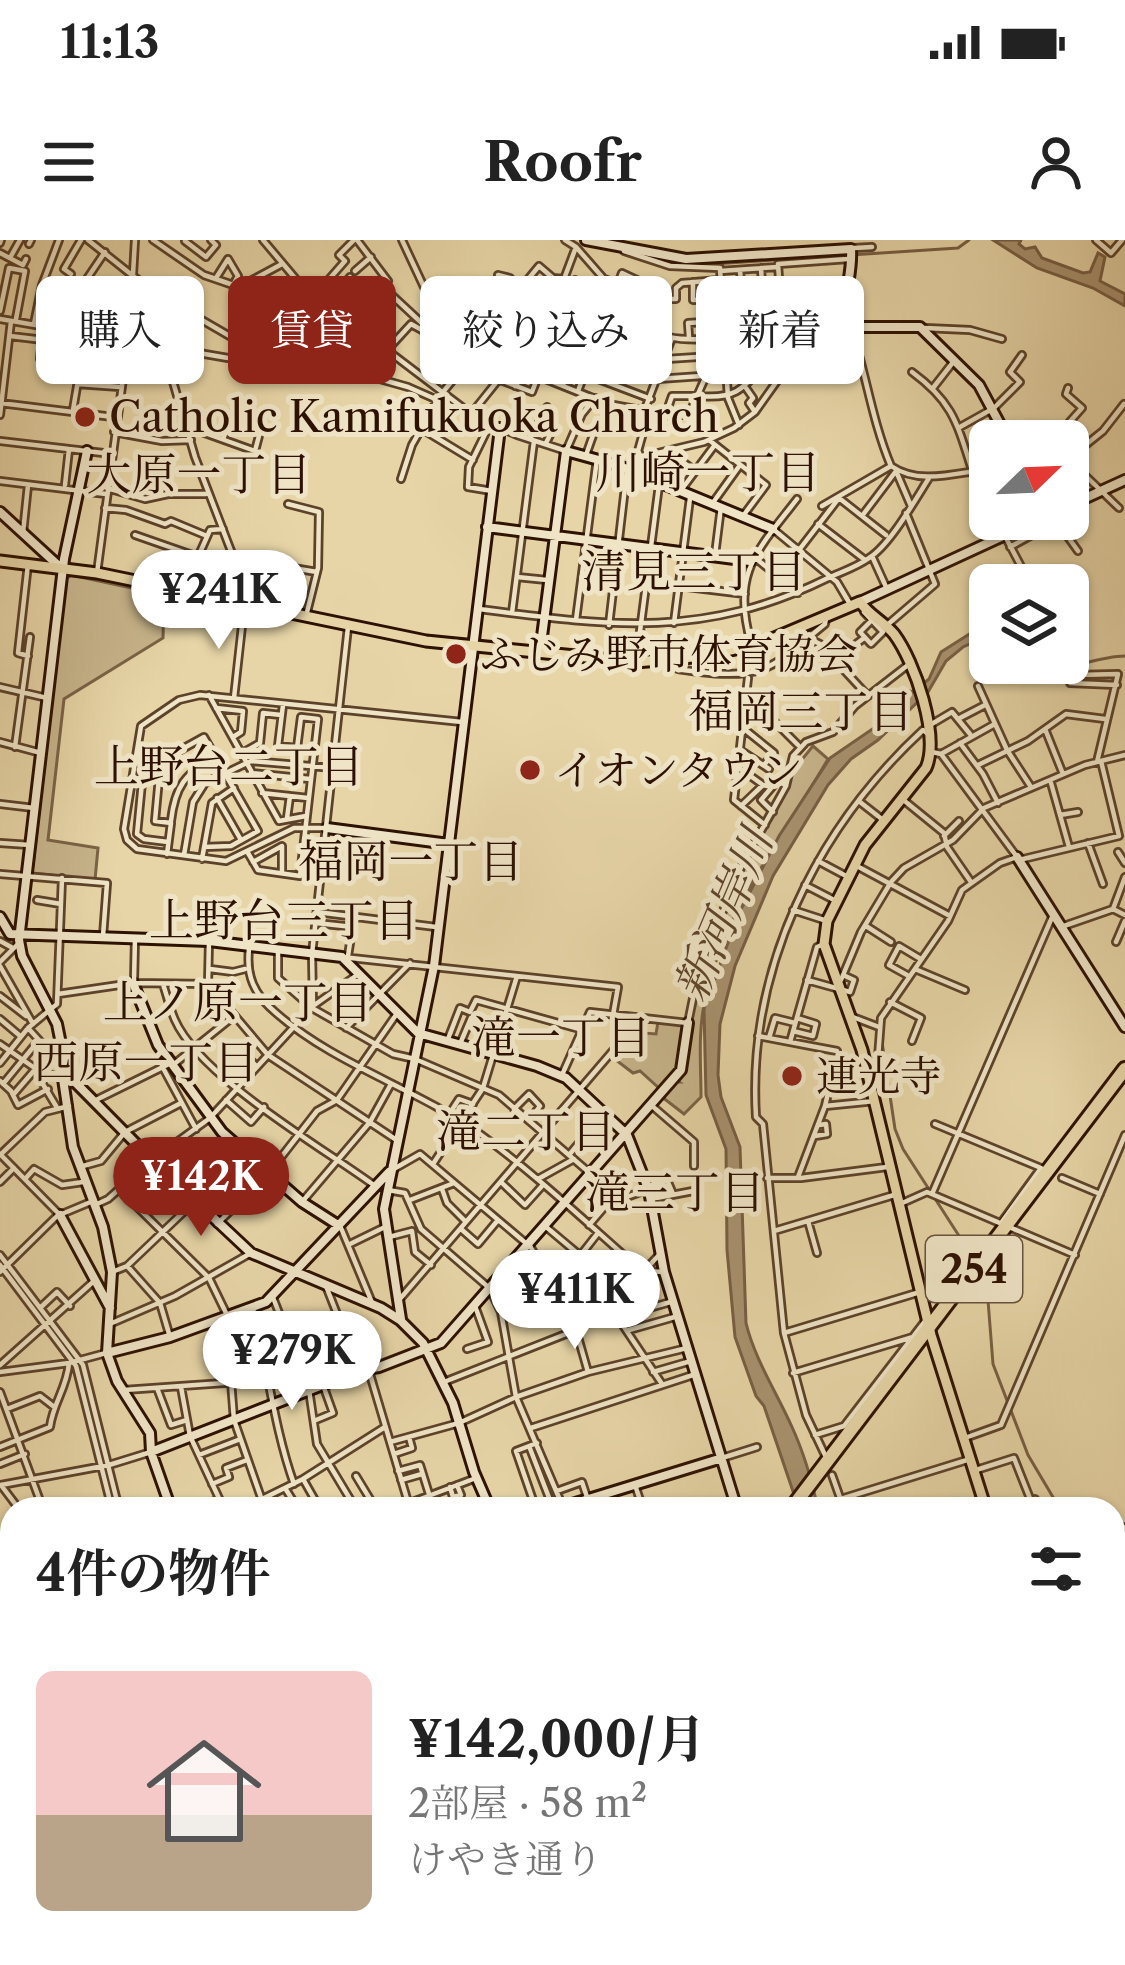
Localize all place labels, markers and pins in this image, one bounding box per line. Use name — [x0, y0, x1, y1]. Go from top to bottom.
place label: Catholic Kamifukuoka Church — [109, 391, 719, 443]
marker: Catholic Kamifukuoka Church — [72, 404, 98, 430]
pin: ¥241K — [135, 550, 303, 652]
place label: ふじみ野市体育協会 — [480, 628, 858, 680]
marker: ふじみ野市体育協会 — [443, 641, 469, 667]
place label: イオンタウン — [554, 744, 803, 796]
marker: イオンタウン — [517, 757, 543, 783]
place label: 連光寺 — [816, 1050, 942, 1102]
marker: 連光寺 — [779, 1063, 805, 1089]
pin: ¥142K — [117, 1137, 285, 1239]
pin: ¥411K — [491, 1250, 659, 1352]
pin: ¥279K — [208, 1311, 376, 1413]

